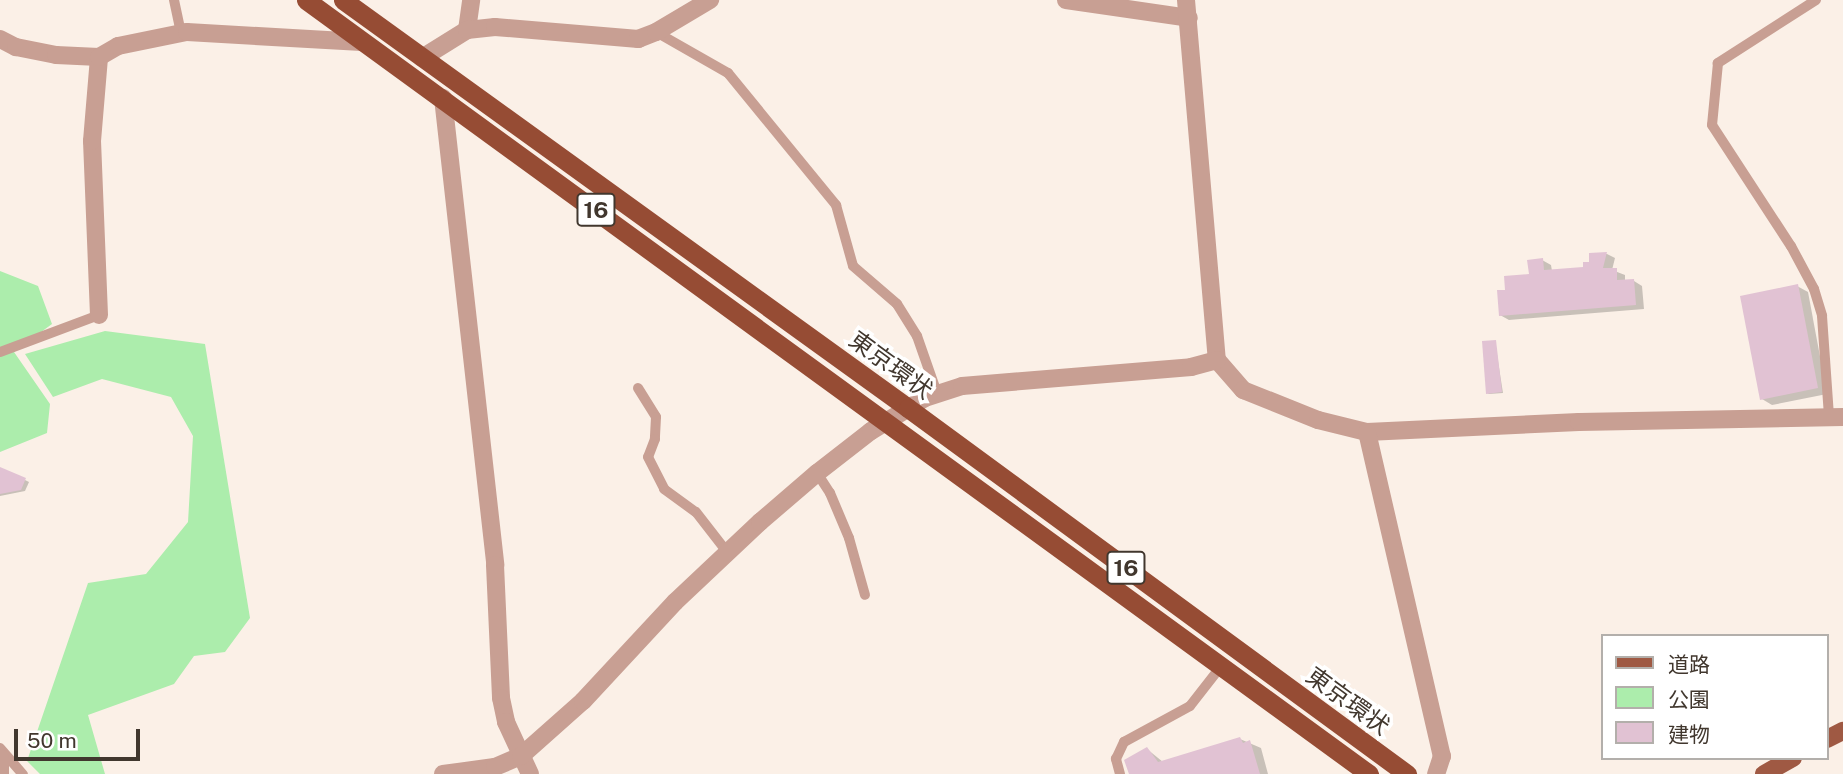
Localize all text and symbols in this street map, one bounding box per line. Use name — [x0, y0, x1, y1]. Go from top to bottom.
road number: 16 — [575, 190, 617, 230]
street label: 東京環状 — [844, 325, 938, 405]
road number: 16 — [1105, 548, 1147, 588]
legend — [1602, 634, 1829, 760]
text: 道路 — [1668, 652, 1710, 677]
street label: 東京環状 — [1301, 661, 1395, 741]
text: 公園 — [1668, 687, 1710, 712]
scale bar — [18, 714, 144, 758]
text: 建物 — [1668, 722, 1710, 747]
text: 50 m — [27, 728, 77, 753]

